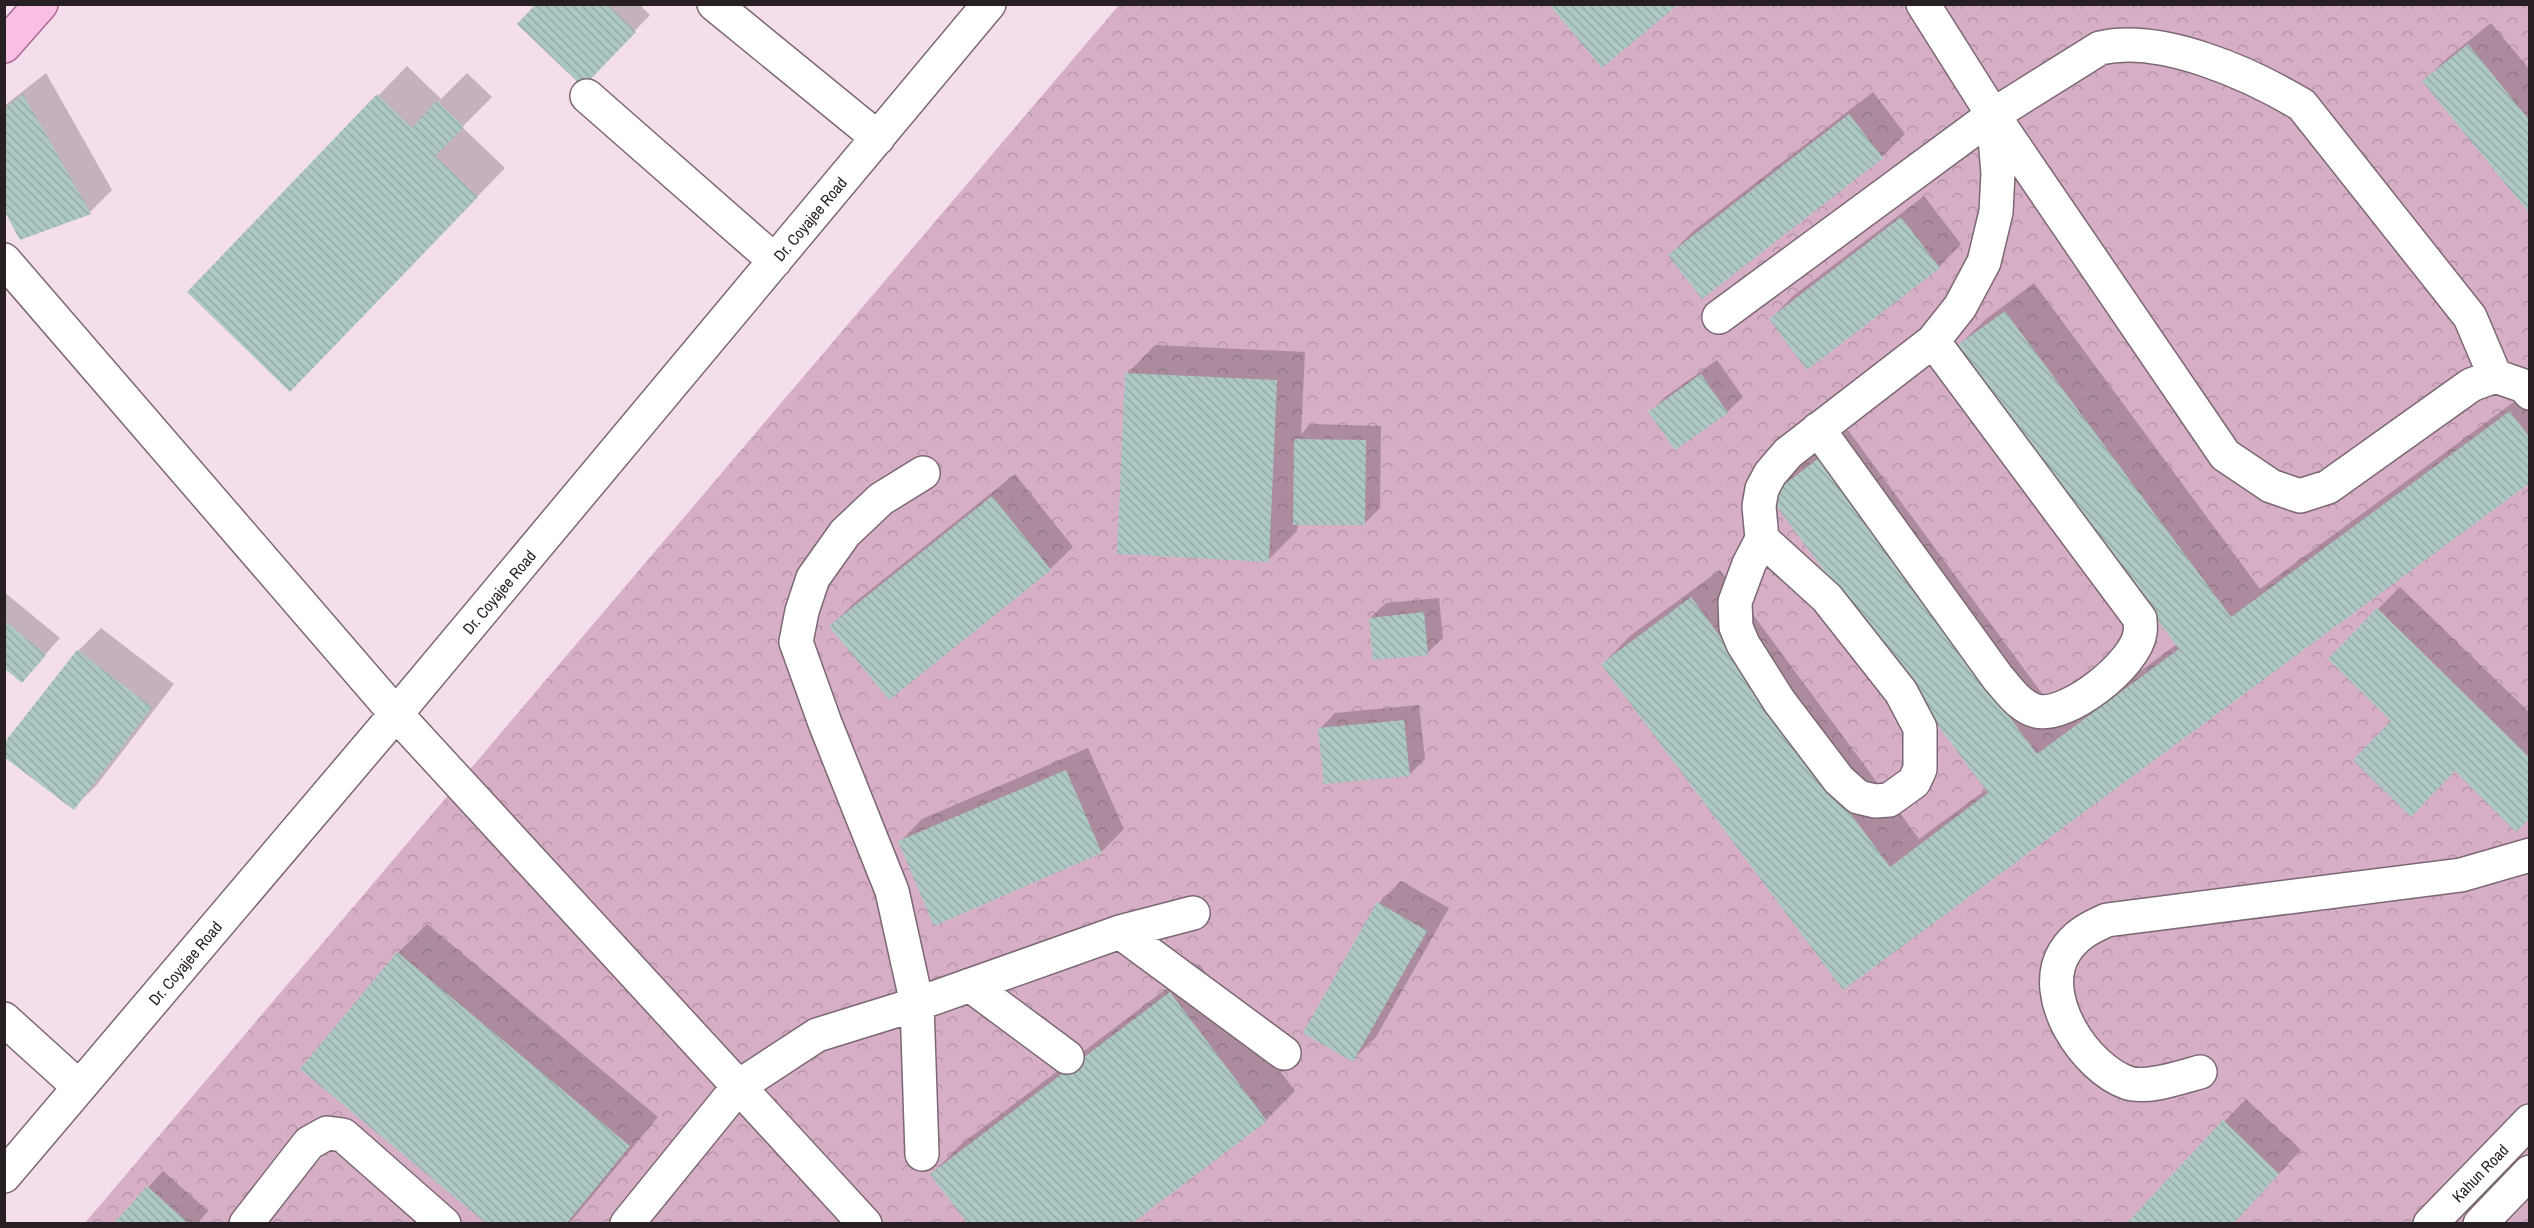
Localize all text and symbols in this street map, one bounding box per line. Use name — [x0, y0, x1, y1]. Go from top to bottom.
street label: Dr. Coyajee Road — [768, 172, 852, 266]
street label: Dr. Coyajee Road — [457, 545, 541, 639]
street label: Dr. Coyajee Road — [143, 916, 227, 1010]
street label: Kahun Road — [2447, 1139, 2513, 1207]

